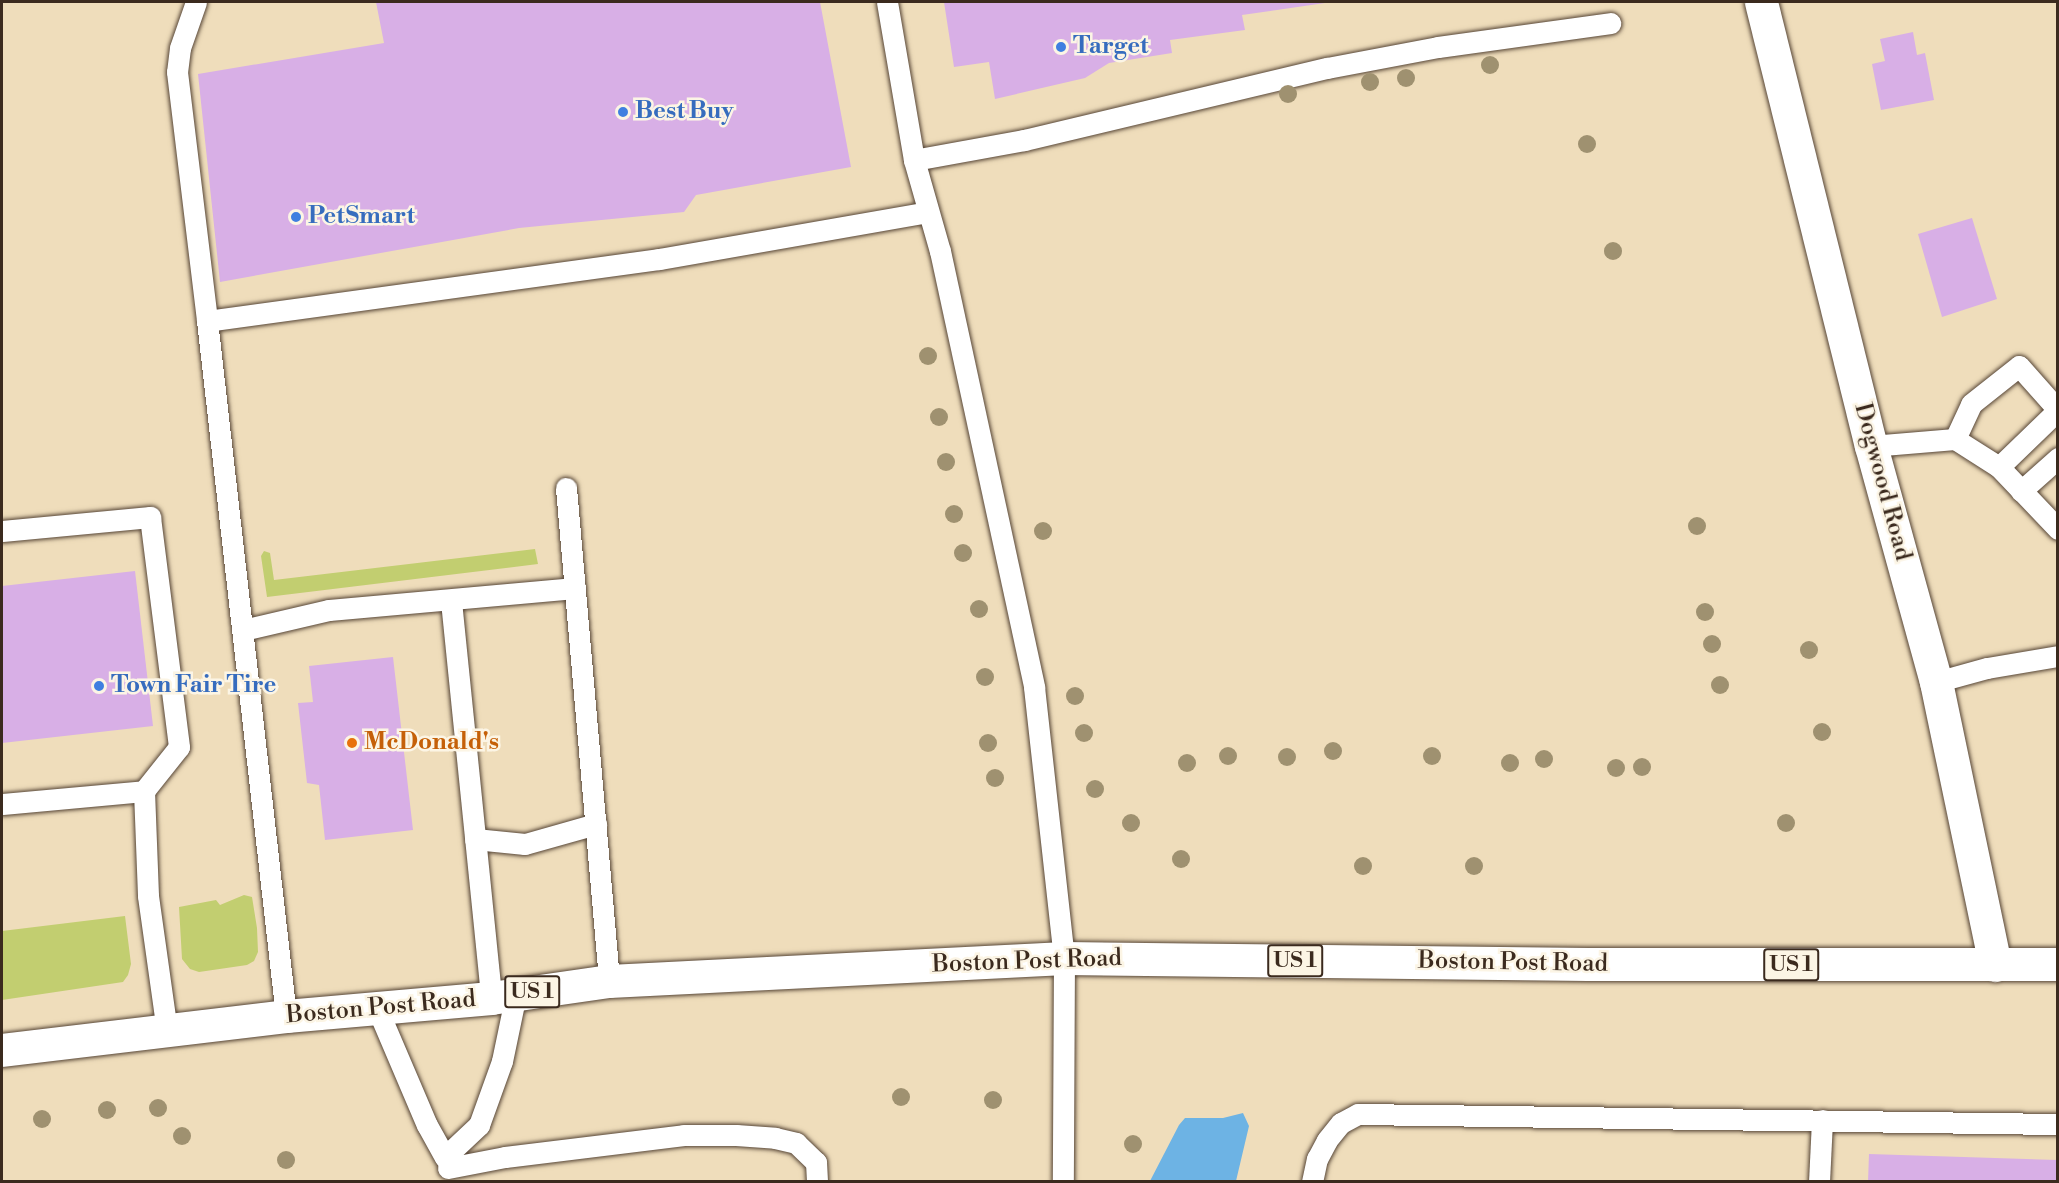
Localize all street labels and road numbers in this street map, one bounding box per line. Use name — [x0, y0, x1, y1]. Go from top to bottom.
street label: Dogwood Road — [1847, 400, 1917, 564]
road number: US 1 — [1266, 942, 1324, 980]
street label: Boston Post Road — [932, 944, 1122, 980]
road number: US 1 — [1762, 946, 1820, 984]
street label: Boston Post Road — [1418, 947, 1608, 979]
road number: US 1 — [504, 973, 560, 1011]
street label: Boston Post Road — [285, 985, 477, 1031]

